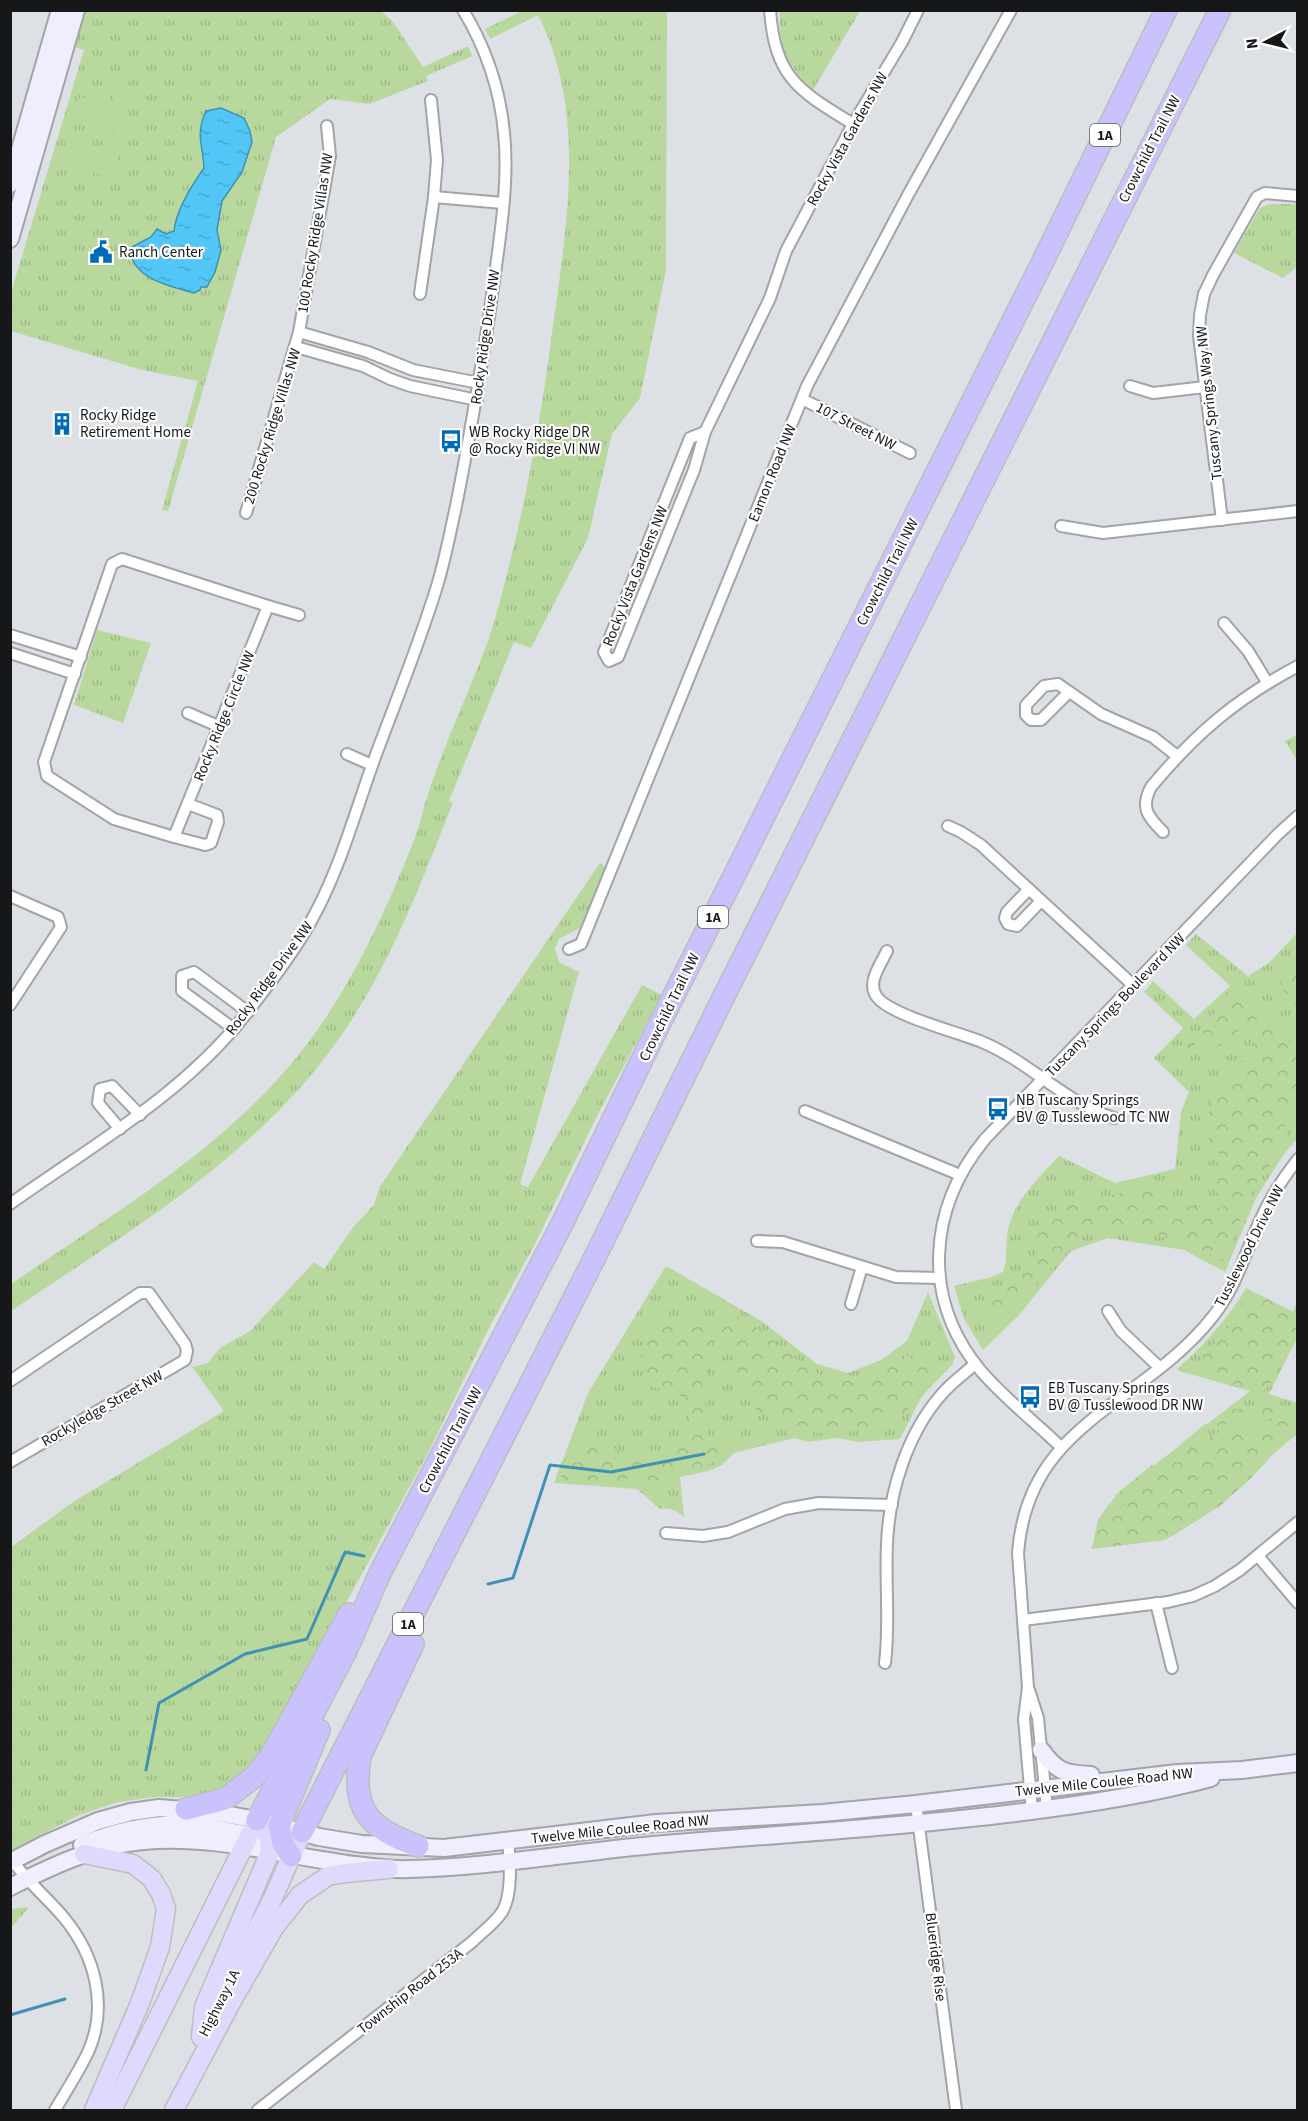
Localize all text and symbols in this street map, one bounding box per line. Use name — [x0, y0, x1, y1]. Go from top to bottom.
north arrow — [1236, 12, 1296, 72]
text: N — [1241, 37, 1264, 50]
street label: Rocky Vista Gardens NW — [802, 68, 893, 210]
street label: Crowchild Trail NW — [1113, 92, 1186, 207]
road number: 1A — [1090, 124, 1120, 146]
street label: 100 Rocky Ridge Villas NW — [292, 151, 339, 315]
public building icon: Ranch Center — [88, 239, 114, 265]
place label: Ranch Center — [119, 242, 204, 263]
street label: Rocky Ridge Drive NW — [466, 268, 505, 406]
street label: Tuscany Springs Way NW — [1191, 325, 1228, 481]
street label: 200 Rocky Ridge Villas NW — [239, 345, 306, 507]
street label: 107 Street NW — [812, 397, 900, 456]
place label: Rocky Ridge Retirement Home — [80, 405, 191, 443]
building icon: Rocky Ridge Retirement Home — [49, 411, 75, 437]
street label: Eamon Road NW — [743, 421, 802, 525]
place label: WB Rocky Ridge DR @ Rocky Ridge VI NW — [469, 422, 600, 460]
bus stop icon: WB Rocky Ridge DR @ Rocky Ridge VI NW — [438, 428, 464, 454]
street label: Rocky Vista Gardens NW — [598, 502, 673, 650]
street label: Crowchild Trail NW — [851, 515, 924, 630]
street label: Rocky Ridge Circle NW — [189, 648, 260, 785]
road number: 1A — [698, 906, 728, 928]
street label: Rocky Ridge Drive NW — [221, 917, 318, 1040]
street label: Tuscany Springs Boulevard NW — [1041, 928, 1190, 1082]
street label: Crowchild Trail NW — [634, 949, 705, 1065]
place label: NB Tuscany Springs BV @ Tusslewood TC NW — [1016, 1090, 1170, 1128]
bus stop icon: NB Tuscany Springs BV @ Tusslewood TC NW — [985, 1096, 1011, 1122]
street label: Tusslewood Drive NW — [1210, 1181, 1289, 1311]
street label: Rockyledge Street NW — [38, 1365, 167, 1452]
place label: EB Tuscany Springs BV @ Tusslewood DR NW — [1048, 1378, 1203, 1416]
street label: Crowchild Trail NW — [413, 1383, 488, 1497]
bus stop icon: EB Tuscany Springs BV @ Tusslewood DR NW — [1017, 1384, 1043, 1410]
road number: 1A — [393, 1613, 423, 1635]
street label: Twelve Mile Coulee Road NW — [1014, 1763, 1194, 1802]
street label: Twelve Mile Coulee Road NW — [530, 1810, 710, 1849]
street label: Blueridge Rise — [920, 1912, 951, 2003]
street label: Township Road 253A — [353, 1943, 468, 2039]
street label: Highway 1A — [194, 1965, 246, 2041]

